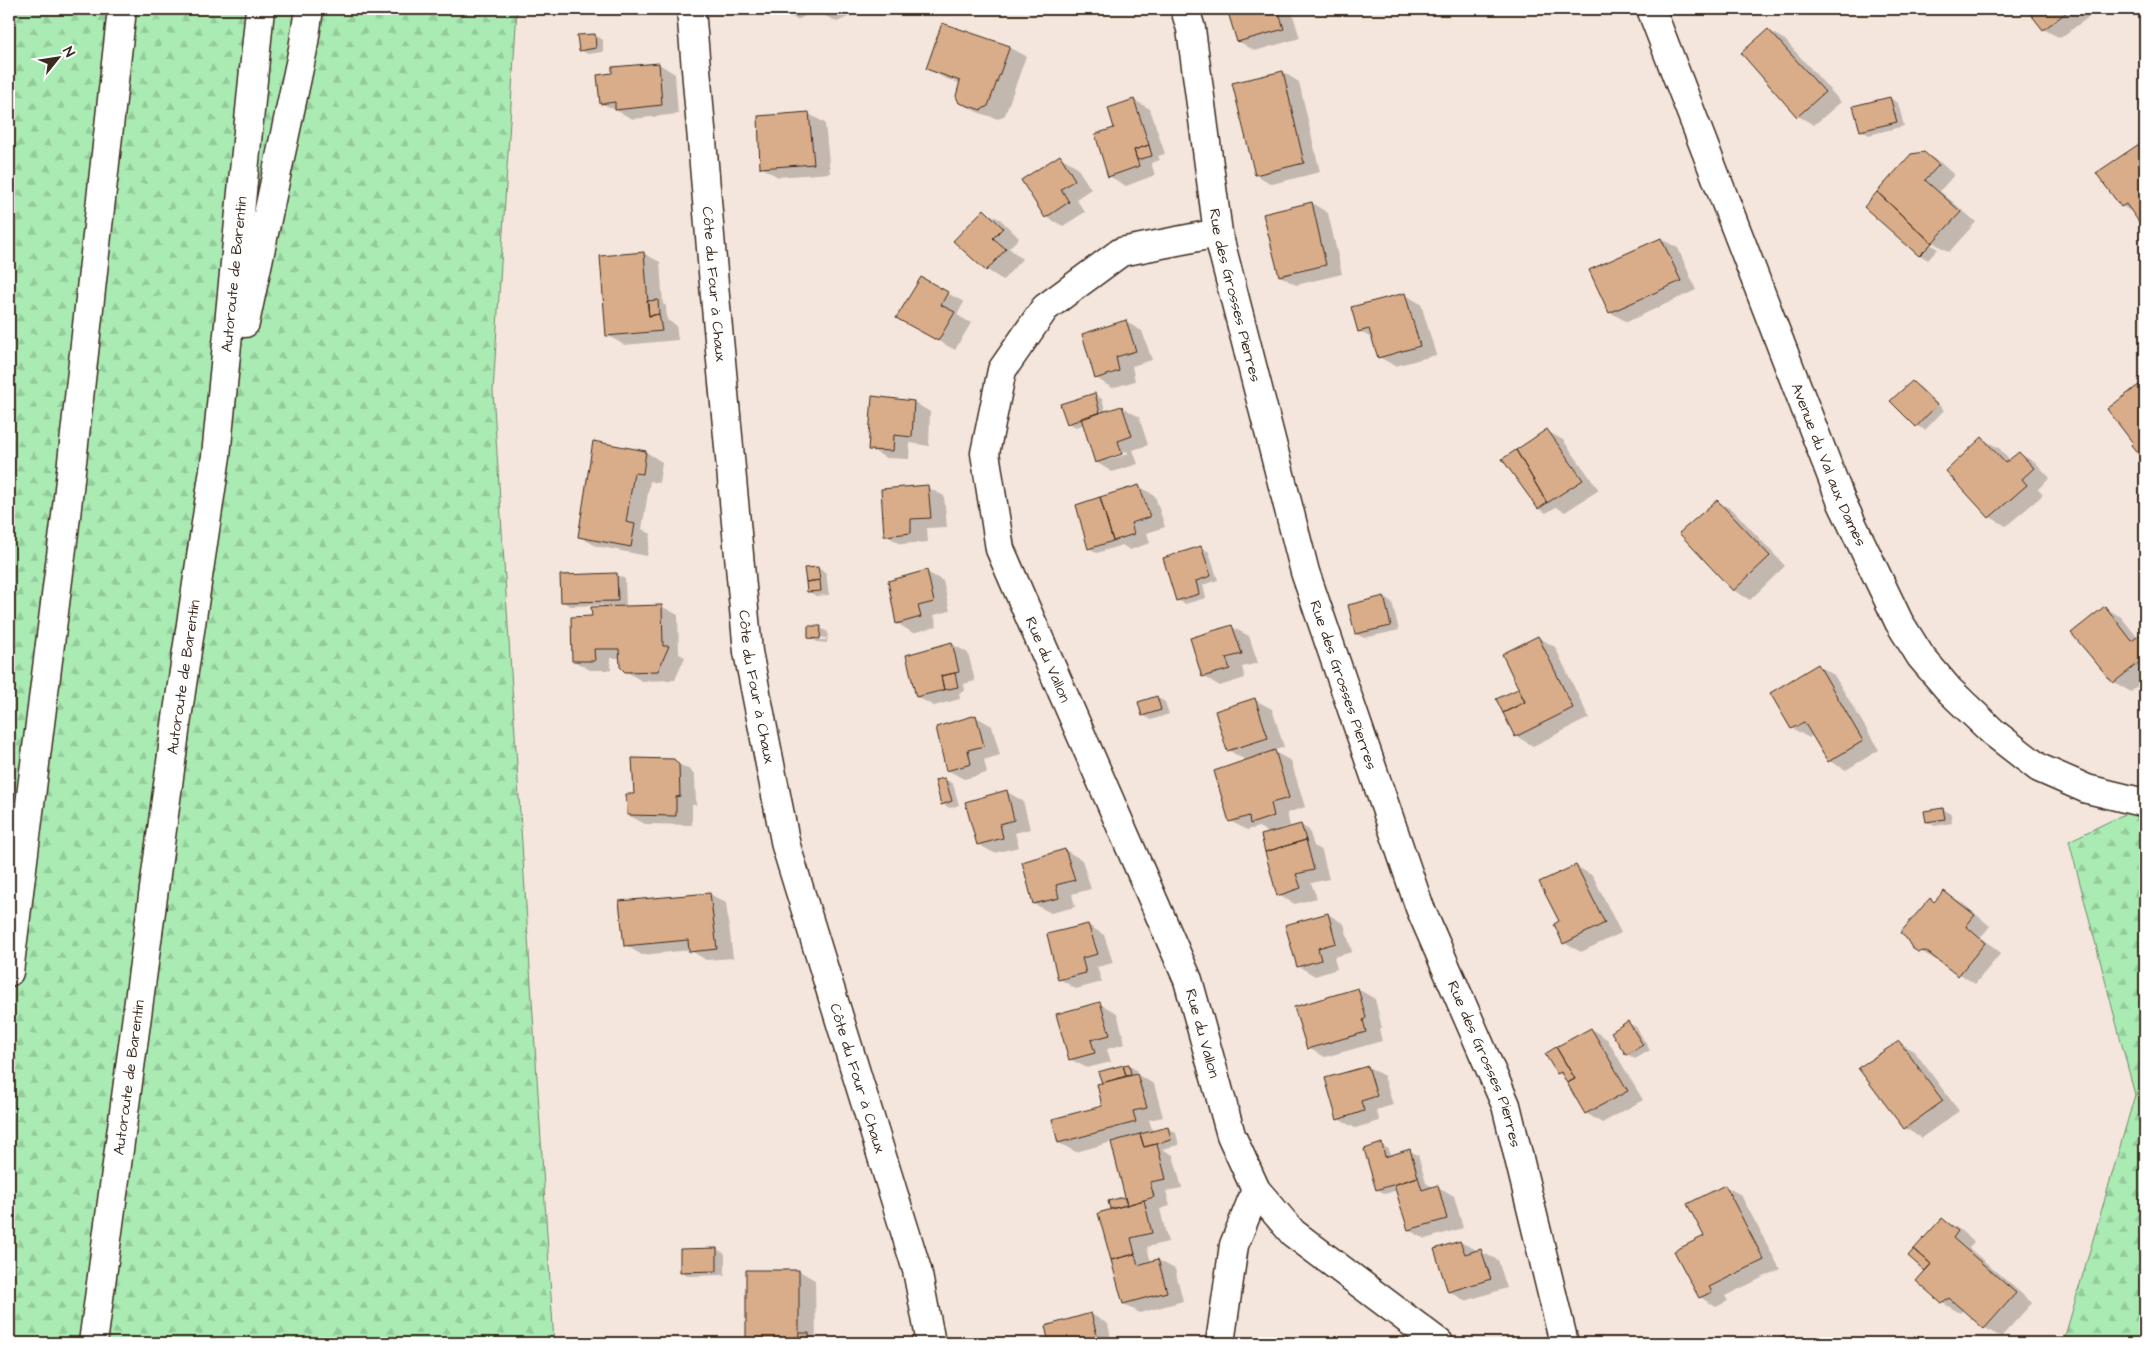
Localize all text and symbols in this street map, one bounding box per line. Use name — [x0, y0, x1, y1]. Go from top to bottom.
north arrow — [32, 32, 82, 82]
text: N — [58, 43, 79, 61]
street label: Autoroute de Barentin — [216, 195, 252, 353]
street label: Côte du Four à Chaux — [697, 206, 732, 363]
street label: Rue des Grosses Pierres — [1204, 207, 1266, 385]
street label: Avenue du Val aux Dames — [1786, 380, 1872, 550]
street label: Rue des Grosses Pierres — [1305, 597, 1383, 773]
street label: Autoroute de Barentin — [162, 598, 205, 756]
street label: Côte du Four à Chaux — [734, 609, 780, 766]
street label: Rue du Vallon — [1020, 613, 1076, 706]
street label: Rue des Grosses Pierres — [1442, 977, 1527, 1150]
street label: Rue du Vallon — [1180, 986, 1225, 1081]
street label: Autoroute de Barentin — [108, 998, 150, 1156]
street label: Côte du Four à Chaux — [825, 1001, 891, 1156]

